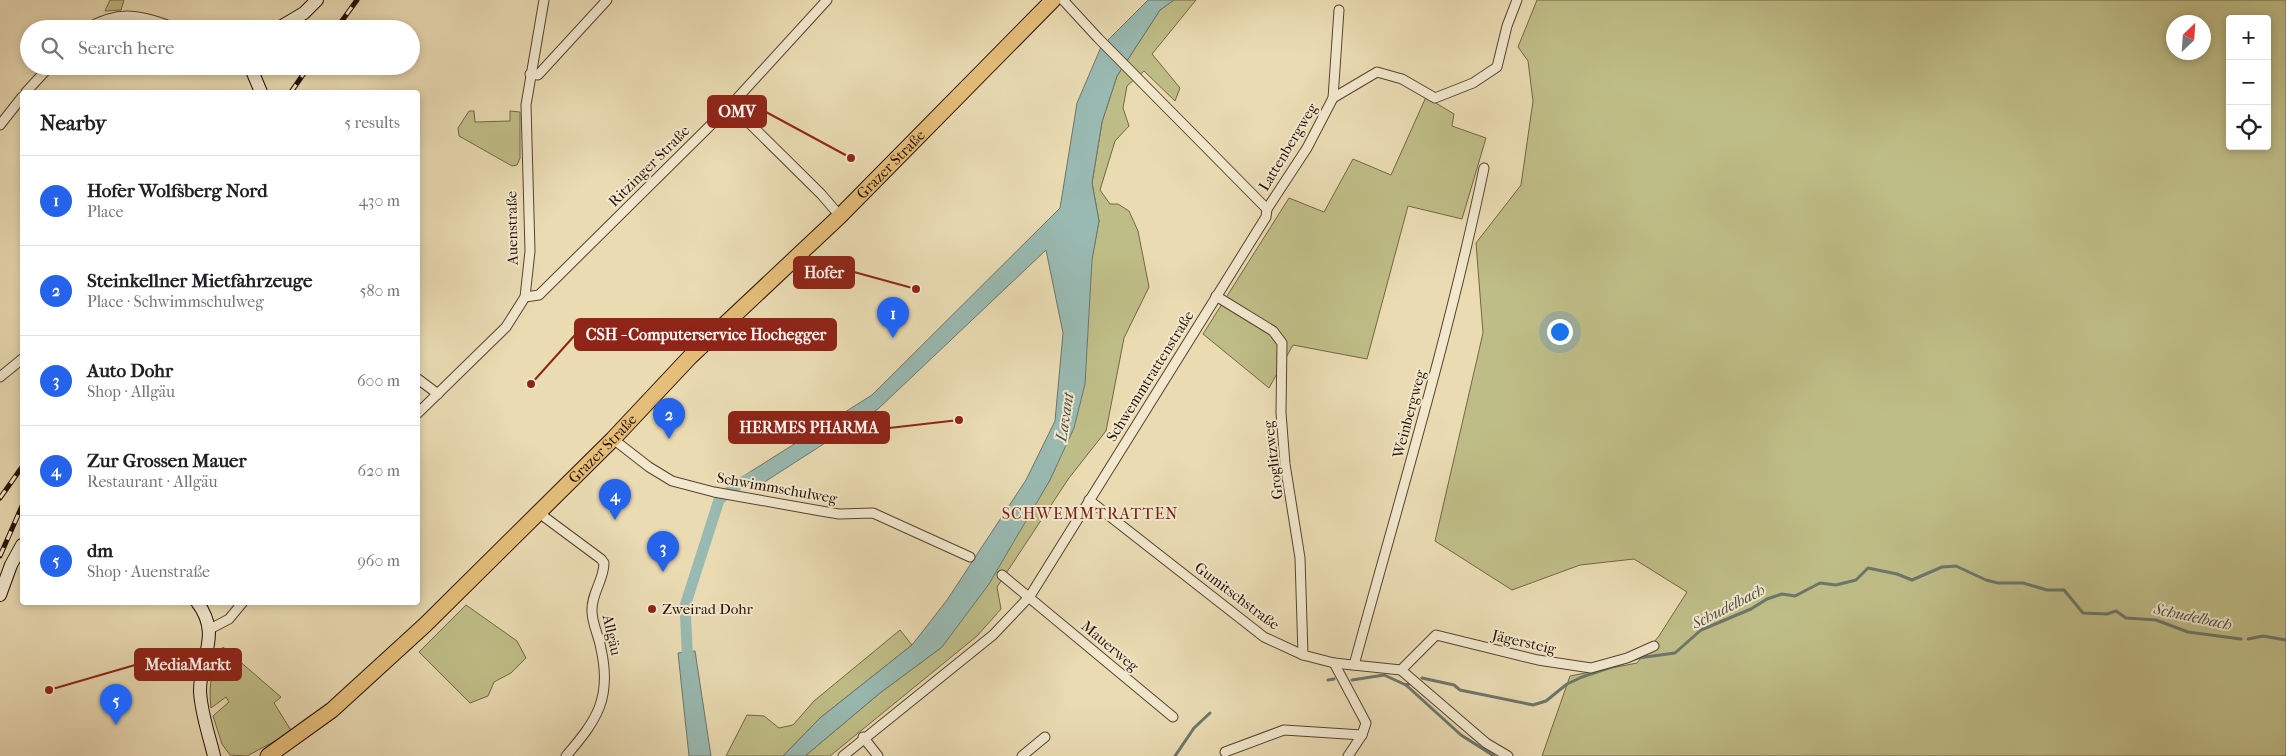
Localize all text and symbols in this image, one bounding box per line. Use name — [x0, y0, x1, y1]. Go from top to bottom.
north arrow — [2166, 15, 2211, 60]
map controls — [2226, 15, 2271, 150]
button: + — [2226, 15, 2271, 60]
search box — [20, 20, 420, 75]
icon: search — [38, 34, 66, 62]
text: Search here — [78, 37, 174, 59]
button: − — [2226, 60, 2271, 105]
callout: OMV — [708, 96, 766, 127]
street label: Lattenbergweg — [1255, 99, 1322, 194]
text: OMV — [718, 102, 757, 121]
button: locate — [2226, 105, 2271, 150]
text: Nearby — [40, 111, 106, 135]
text: 5 results — [344, 113, 400, 132]
street label: Ritzinger Straße — [605, 121, 694, 210]
street label: Grazer Straße — [853, 126, 929, 203]
text: Hofer Wolfsberg Nord — [87, 180, 268, 202]
street label: Auenstraße — [502, 190, 522, 266]
text: 1 — [53, 191, 59, 210]
text: 430 m — [358, 191, 400, 210]
text: Place — [87, 202, 123, 221]
callout: Hofer — [794, 257, 854, 288]
text: Hofer — [804, 263, 845, 282]
text: Steinkellner Mietfahrzeuge — [87, 270, 312, 292]
text: 2 — [52, 281, 60, 300]
text: 580 m — [359, 281, 400, 300]
text: Place · Schwimmschulweg — [87, 292, 264, 311]
pin: 1 — [877, 297, 909, 338]
street label: Schwemmtrattenstraße — [1102, 307, 1198, 445]
callout: CSH - Computerservice Hochegger — [575, 319, 836, 350]
your location — [1547, 319, 1573, 345]
text: CSH - Computerservice Hochegger — [586, 325, 828, 345]
text: Auto Dohr — [87, 360, 173, 382]
street label: Weinbergweg — [1388, 367, 1430, 461]
text: 3 — [53, 371, 59, 390]
text: 600 m — [357, 371, 400, 390]
text: Shop · Allgäu — [87, 382, 175, 401]
water label: Lavant — [1051, 390, 1078, 444]
pin: 2 — [653, 398, 685, 439]
street label: Grazer Straße — [565, 410, 641, 487]
callout: HERMES PHARMA — [729, 412, 889, 443]
text: HERMES PHARMA — [739, 418, 879, 437]
street label: Groglitzweg — [1259, 419, 1287, 500]
text: Zur Grossen Mauer — [87, 450, 247, 472]
text: 4 — [51, 461, 61, 480]
text: 620 m — [358, 461, 400, 480]
street label: Schwimmschulweg — [715, 469, 840, 508]
text: Restaurant · Allgäu — [87, 472, 218, 491]
pin: 4 — [599, 479, 631, 520]
district label: SCHWEMMTRATTEN — [1002, 504, 1178, 523]
pin: 3 — [647, 531, 679, 572]
text: dm — [87, 540, 113, 562]
text: 5 — [53, 551, 59, 570]
text: 960 m — [357, 551, 400, 570]
street label: Gumitschstraße — [1191, 558, 1283, 634]
text: Shop · Auenstraße — [87, 562, 210, 581]
water label: Schudelbach — [1688, 580, 1768, 633]
water label: Schudelbach — [2151, 599, 2234, 634]
place label: Zweirad Dohr — [662, 600, 754, 618]
marker: Zweirad Dohr — [646, 603, 658, 615]
street label: Allgäu — [598, 612, 626, 658]
street label: Mauerweg — [1078, 617, 1143, 676]
street label: Jägersteig — [1489, 626, 1559, 658]
callout: MediaMarkt — [135, 649, 241, 680]
text: MediaMarkt — [144, 655, 231, 674]
pin: 5 — [100, 684, 132, 725]

